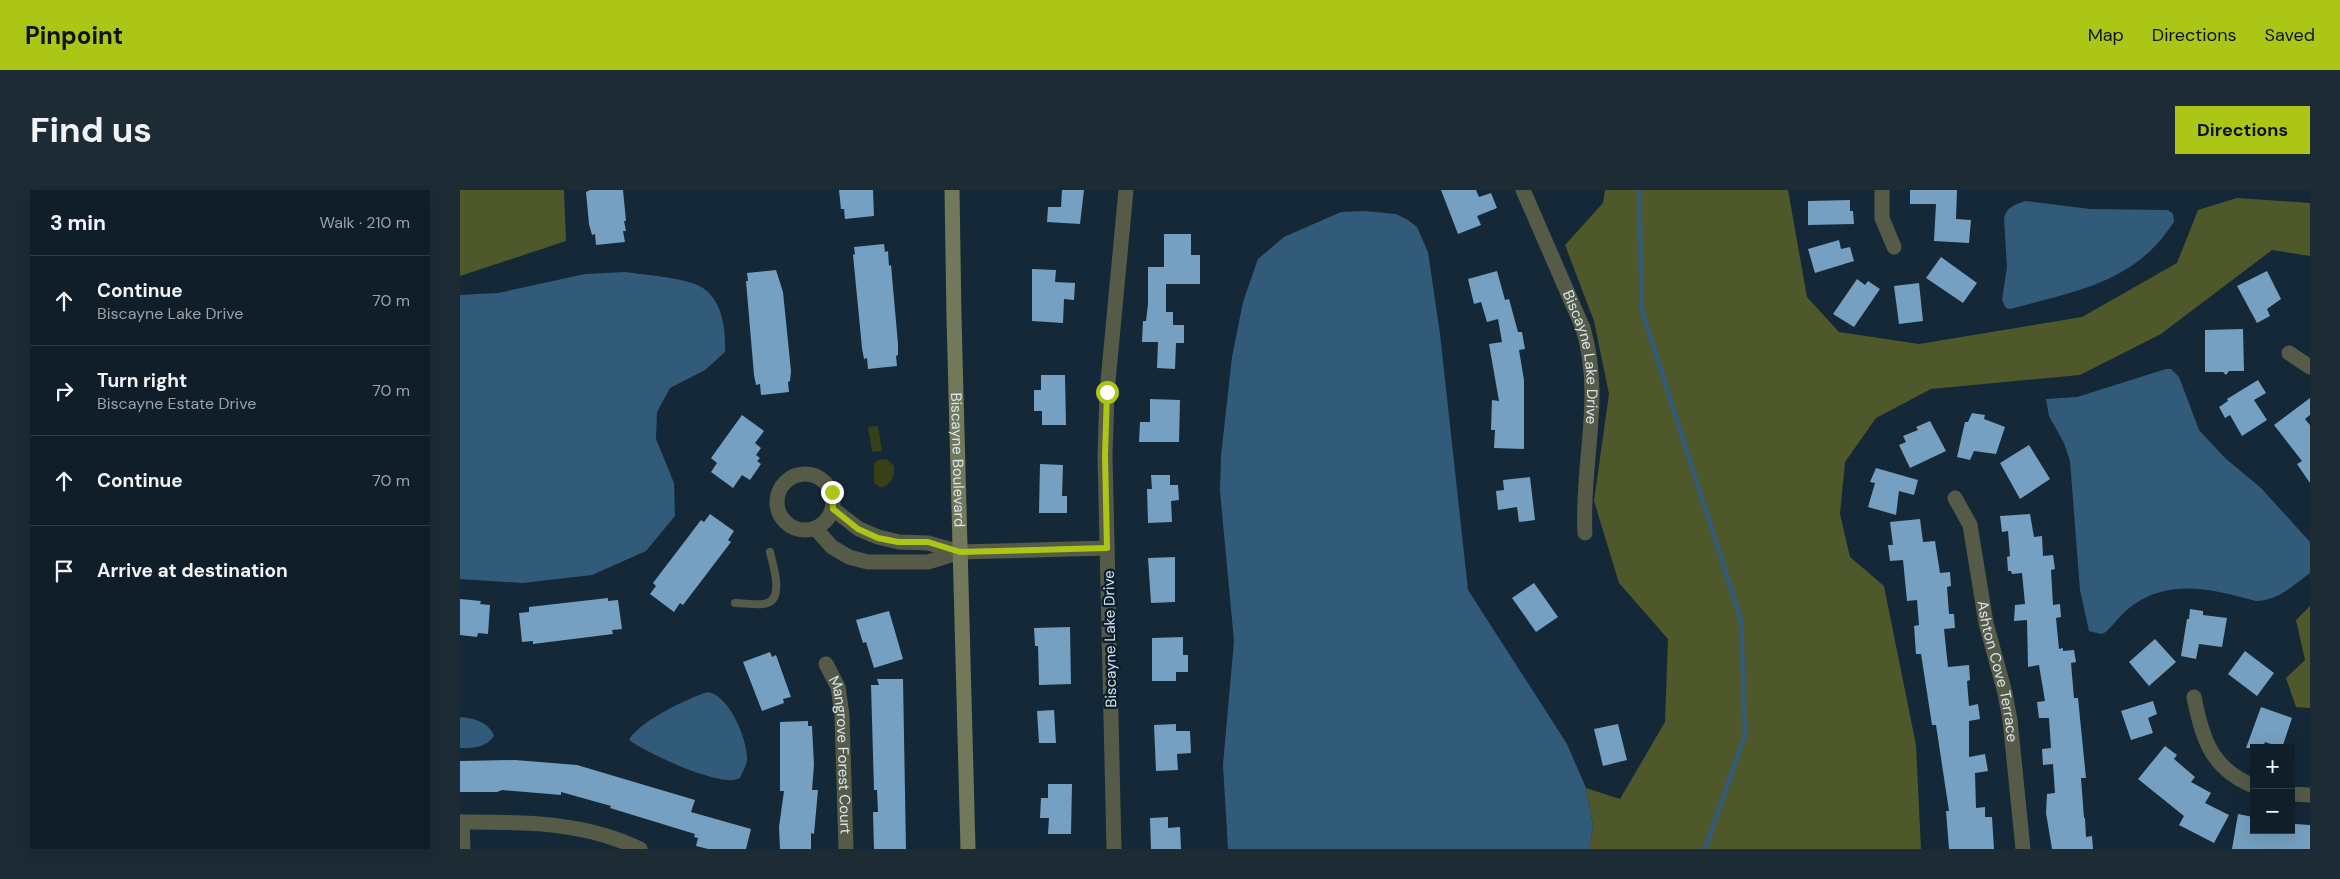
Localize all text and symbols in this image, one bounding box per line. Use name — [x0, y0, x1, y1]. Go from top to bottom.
text: Pinpoint — [25, 20, 123, 51]
text: Map — [2088, 23, 2124, 47]
text: Directions — [2152, 23, 2237, 47]
text: Saved — [2265, 23, 2315, 47]
button: Directions — [2175, 106, 2310, 154]
text: Find us — [30, 107, 152, 153]
text: 3 min — [50, 209, 106, 237]
text: Walk · 210 m — [320, 212, 410, 233]
text: Continue — [97, 278, 183, 303]
icon: ahead — [50, 287, 78, 315]
street label: Biscayne Lake Drive — [1558, 287, 1602, 425]
text: 70 m — [372, 290, 410, 311]
text: Biscayne Lake Drive — [97, 303, 243, 324]
text: Turn right — [97, 368, 187, 393]
icon: right — [50, 377, 78, 405]
text: 70 m — [372, 380, 410, 401]
route start — [1096, 381, 1119, 404]
street label: Biscayne Boulevard — [946, 392, 970, 528]
text: Biscayne Estate Drive — [97, 393, 256, 414]
icon: ahead — [50, 467, 78, 495]
text: Continue — [97, 468, 183, 493]
text: 70 m — [372, 470, 410, 491]
route end — [821, 481, 844, 504]
icon: arrive — [50, 557, 78, 585]
text: Arrive at destination — [97, 558, 288, 583]
street label: Biscayne Lake Drive — [1099, 570, 1121, 708]
street label: Ashton Cove Terrace — [1972, 599, 2022, 743]
street label: Mangrove Forest Court — [824, 672, 856, 835]
map controls — [2250, 744, 2295, 834]
button: + — [2250, 744, 2295, 789]
button: − — [2250, 789, 2295, 834]

